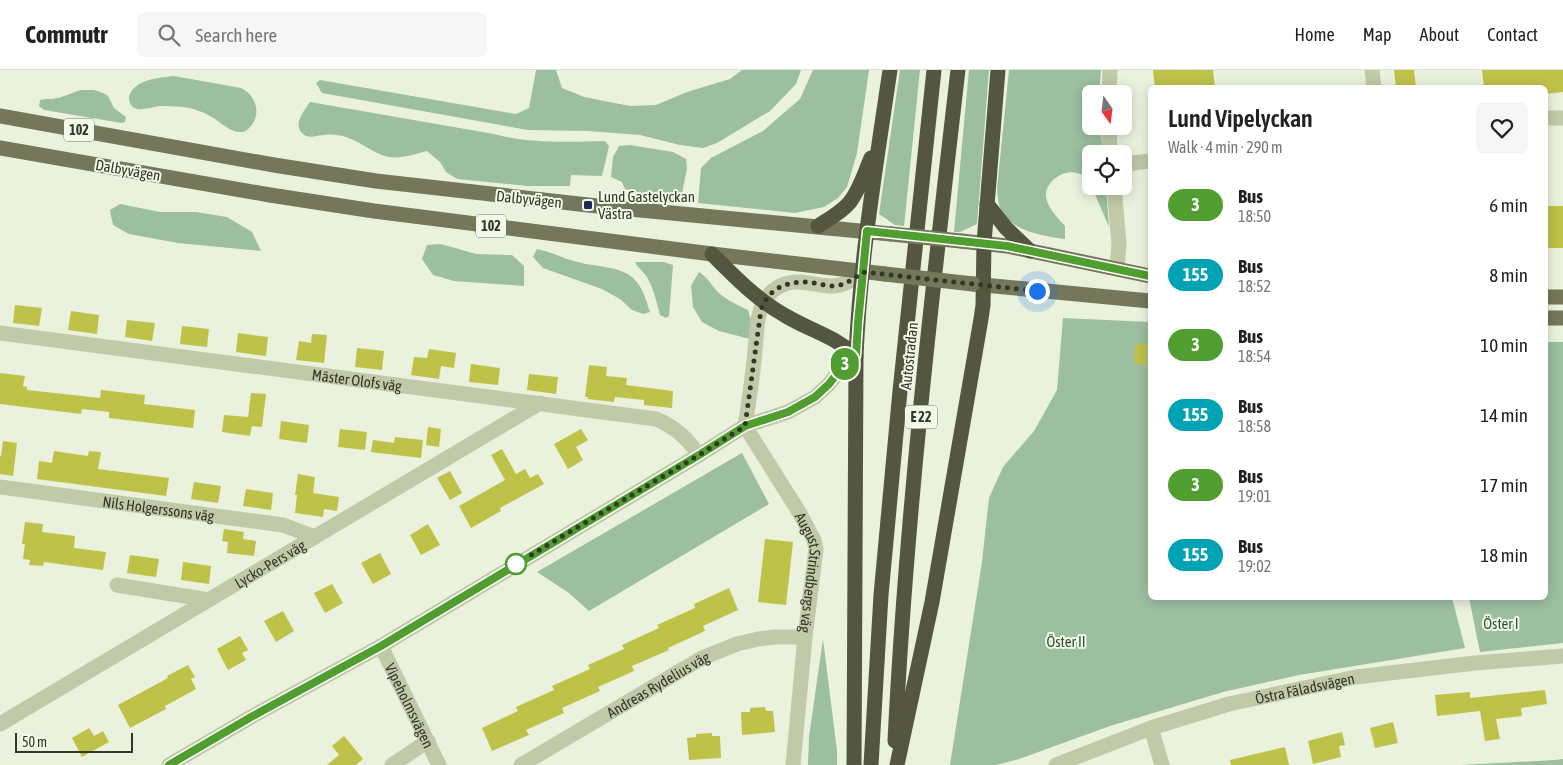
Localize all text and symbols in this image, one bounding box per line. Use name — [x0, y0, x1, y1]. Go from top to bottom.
search box — [137, 12, 487, 57]
text: Commutr — [25, 21, 107, 48]
icon: search — [155, 21, 183, 49]
text: Search here — [195, 24, 277, 46]
text: Home — [1295, 24, 1335, 45]
text: Map — [1363, 24, 1392, 45]
text: About — [1420, 24, 1459, 45]
text: Contact — [1487, 24, 1538, 45]
north arrow — [1082, 85, 1132, 135]
map controls — [1082, 85, 1132, 195]
button: heart — [1476, 102, 1528, 154]
text: Lund Vipelyckan — [1168, 105, 1313, 132]
road number: 102 — [64, 118, 94, 142]
text: Walk · 4 min · 290 m — [1168, 138, 1282, 156]
button: locate — [1082, 145, 1132, 195]
street label: Dalbyvägen — [94, 156, 162, 184]
text: Bus — [1238, 185, 1263, 207]
street label: Dalbyvägen — [495, 187, 563, 211]
place label: Lund Gastelyckan Västra — [598, 188, 695, 222]
text: 3 — [1191, 194, 1200, 215]
text: 6 min — [1489, 194, 1528, 216]
marker: Lund Gastelyckan Västra — [582, 199, 594, 211]
text: 18:50 — [1238, 207, 1271, 225]
road number: 102 — [476, 214, 506, 238]
text: Bus — [1238, 255, 1263, 277]
text: 155 — [1183, 264, 1208, 285]
text: 8 min — [1489, 264, 1528, 286]
text: 18:52 — [1238, 277, 1271, 295]
your location — [1025, 279, 1050, 304]
street label: Autostradan — [897, 321, 921, 391]
text: Bus — [1238, 325, 1263, 347]
text: 3 — [1191, 334, 1200, 355]
text: 10 min — [1480, 334, 1528, 356]
text: 18:54 — [1238, 347, 1271, 365]
line badge: 3 — [829, 348, 861, 380]
text: 3 — [841, 353, 849, 374]
street label: Mäster Olofs väg — [311, 365, 403, 394]
text: Bus — [1238, 395, 1263, 417]
text: 155 — [1183, 404, 1208, 425]
text: 14 min — [1480, 404, 1528, 426]
road number: E 22 — [905, 406, 937, 428]
text: 18:58 — [1238, 417, 1271, 435]
text: Bus — [1238, 465, 1263, 487]
text: 3 — [1191, 474, 1200, 495]
text: 17 min — [1480, 474, 1528, 496]
text: 19:01 — [1238, 487, 1271, 505]
street label: Nils Holgerssons väg — [102, 492, 216, 524]
street label: August Strindbergs väg — [792, 509, 824, 634]
text: Bus — [1238, 535, 1263, 557]
street label: Lycko-Pers väg — [231, 536, 309, 591]
text: 155 — [1183, 544, 1208, 565]
text: 18 min — [1480, 544, 1528, 566]
unlabelled marker — [505, 553, 527, 575]
text: 19:02 — [1238, 557, 1271, 575]
park label: Öster I — [1483, 615, 1519, 632]
park label: Öster II — [1046, 633, 1086, 650]
street label: Andreas Rydelius väg — [603, 647, 712, 721]
street label: Vipeholmsvägen — [382, 660, 438, 751]
street label: Östra Fäladsvägen — [1254, 669, 1356, 707]
scale bar — [15, 730, 132, 753]
text: 50 m — [22, 734, 47, 750]

